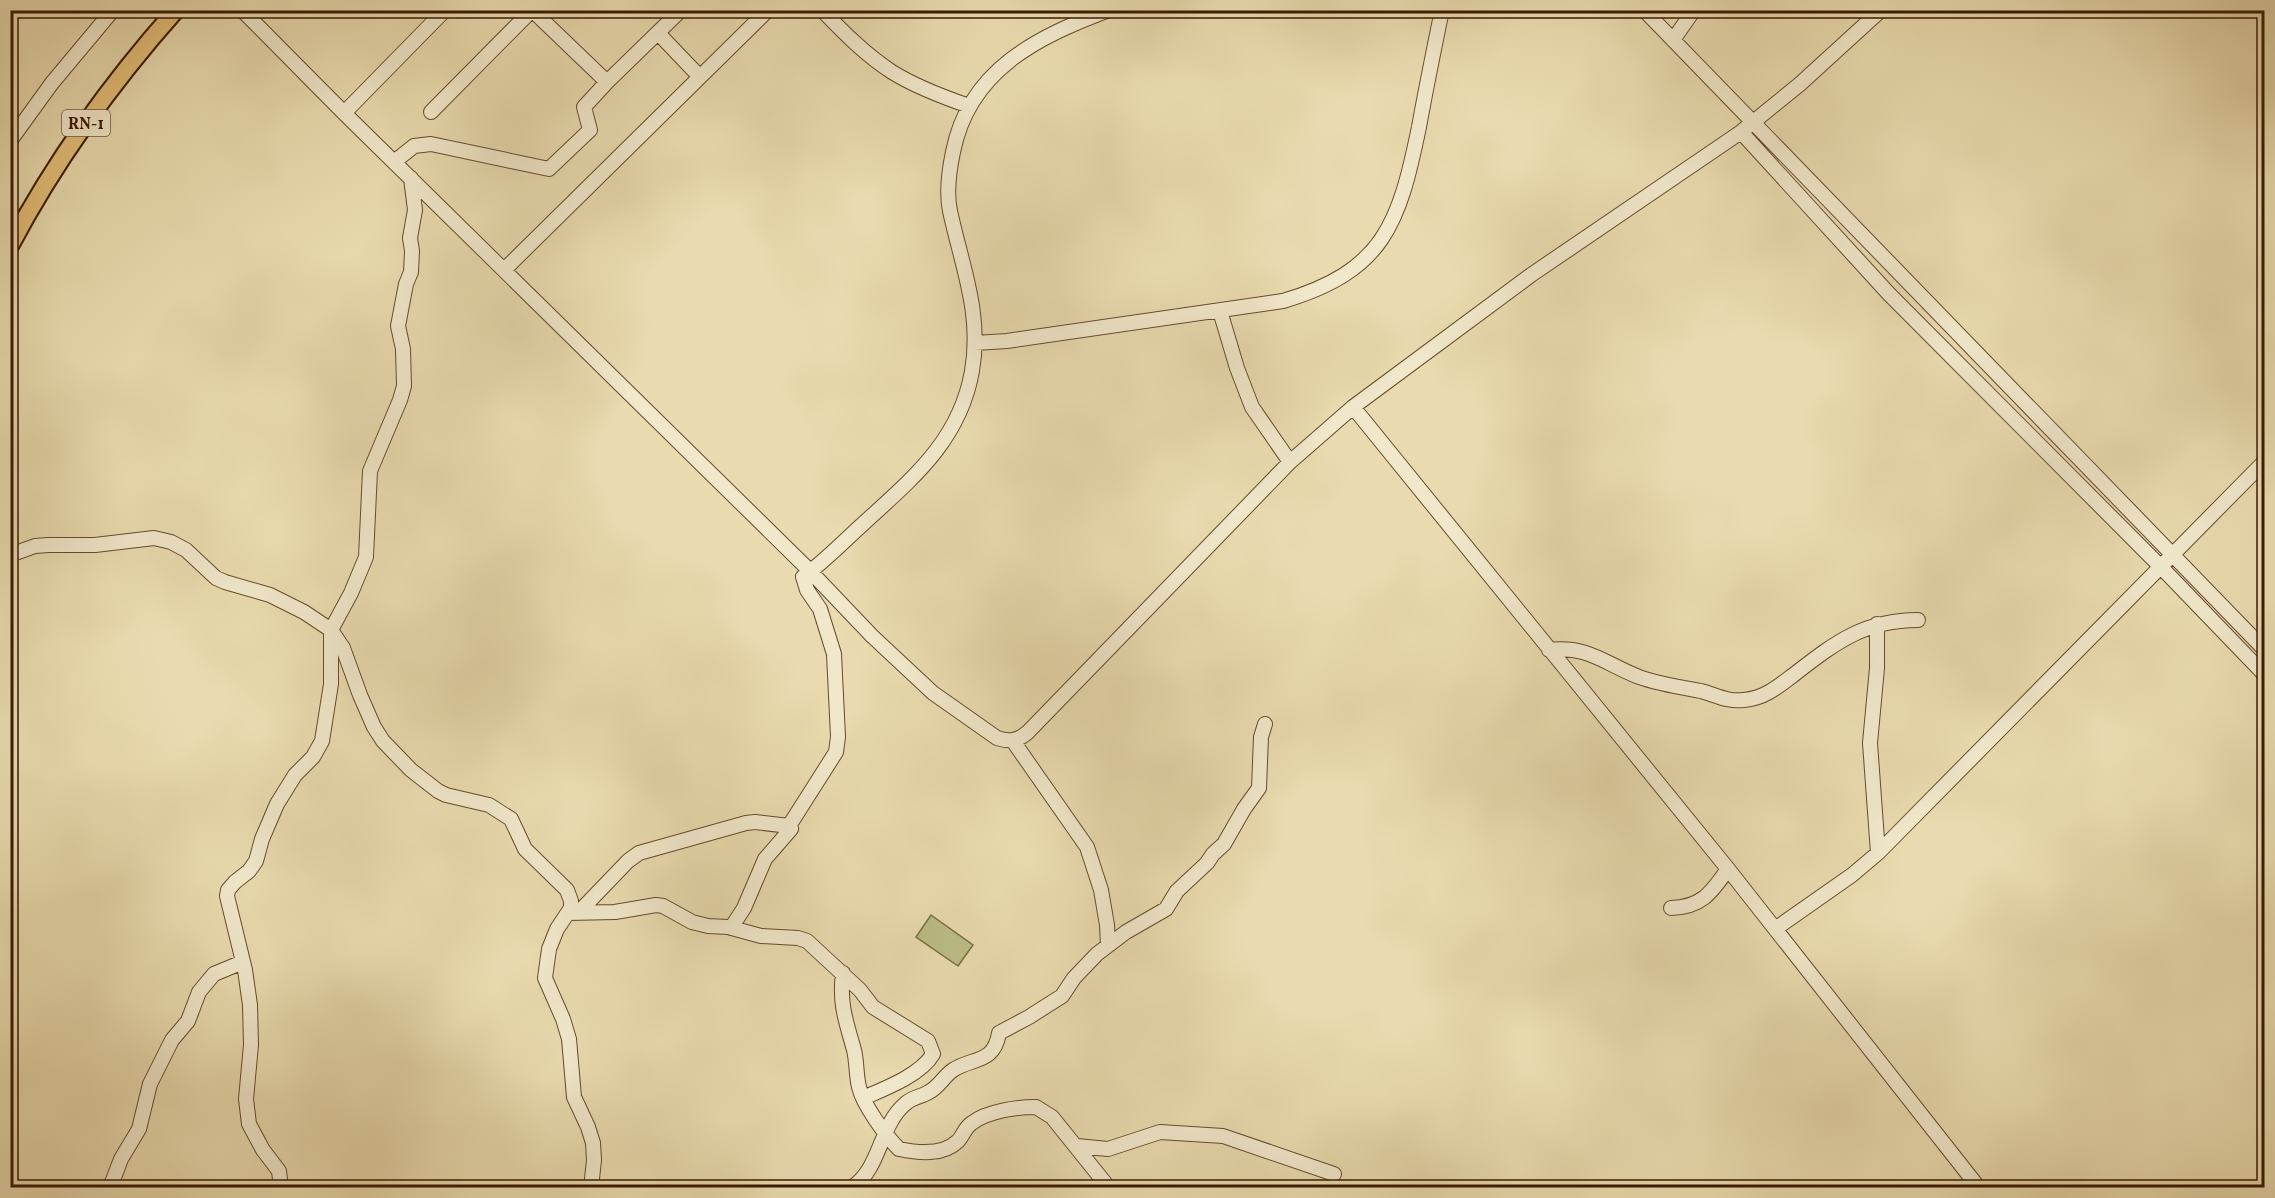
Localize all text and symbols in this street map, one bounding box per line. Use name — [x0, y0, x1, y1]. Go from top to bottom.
road number: RN-1 — [62, 110, 110, 136]

